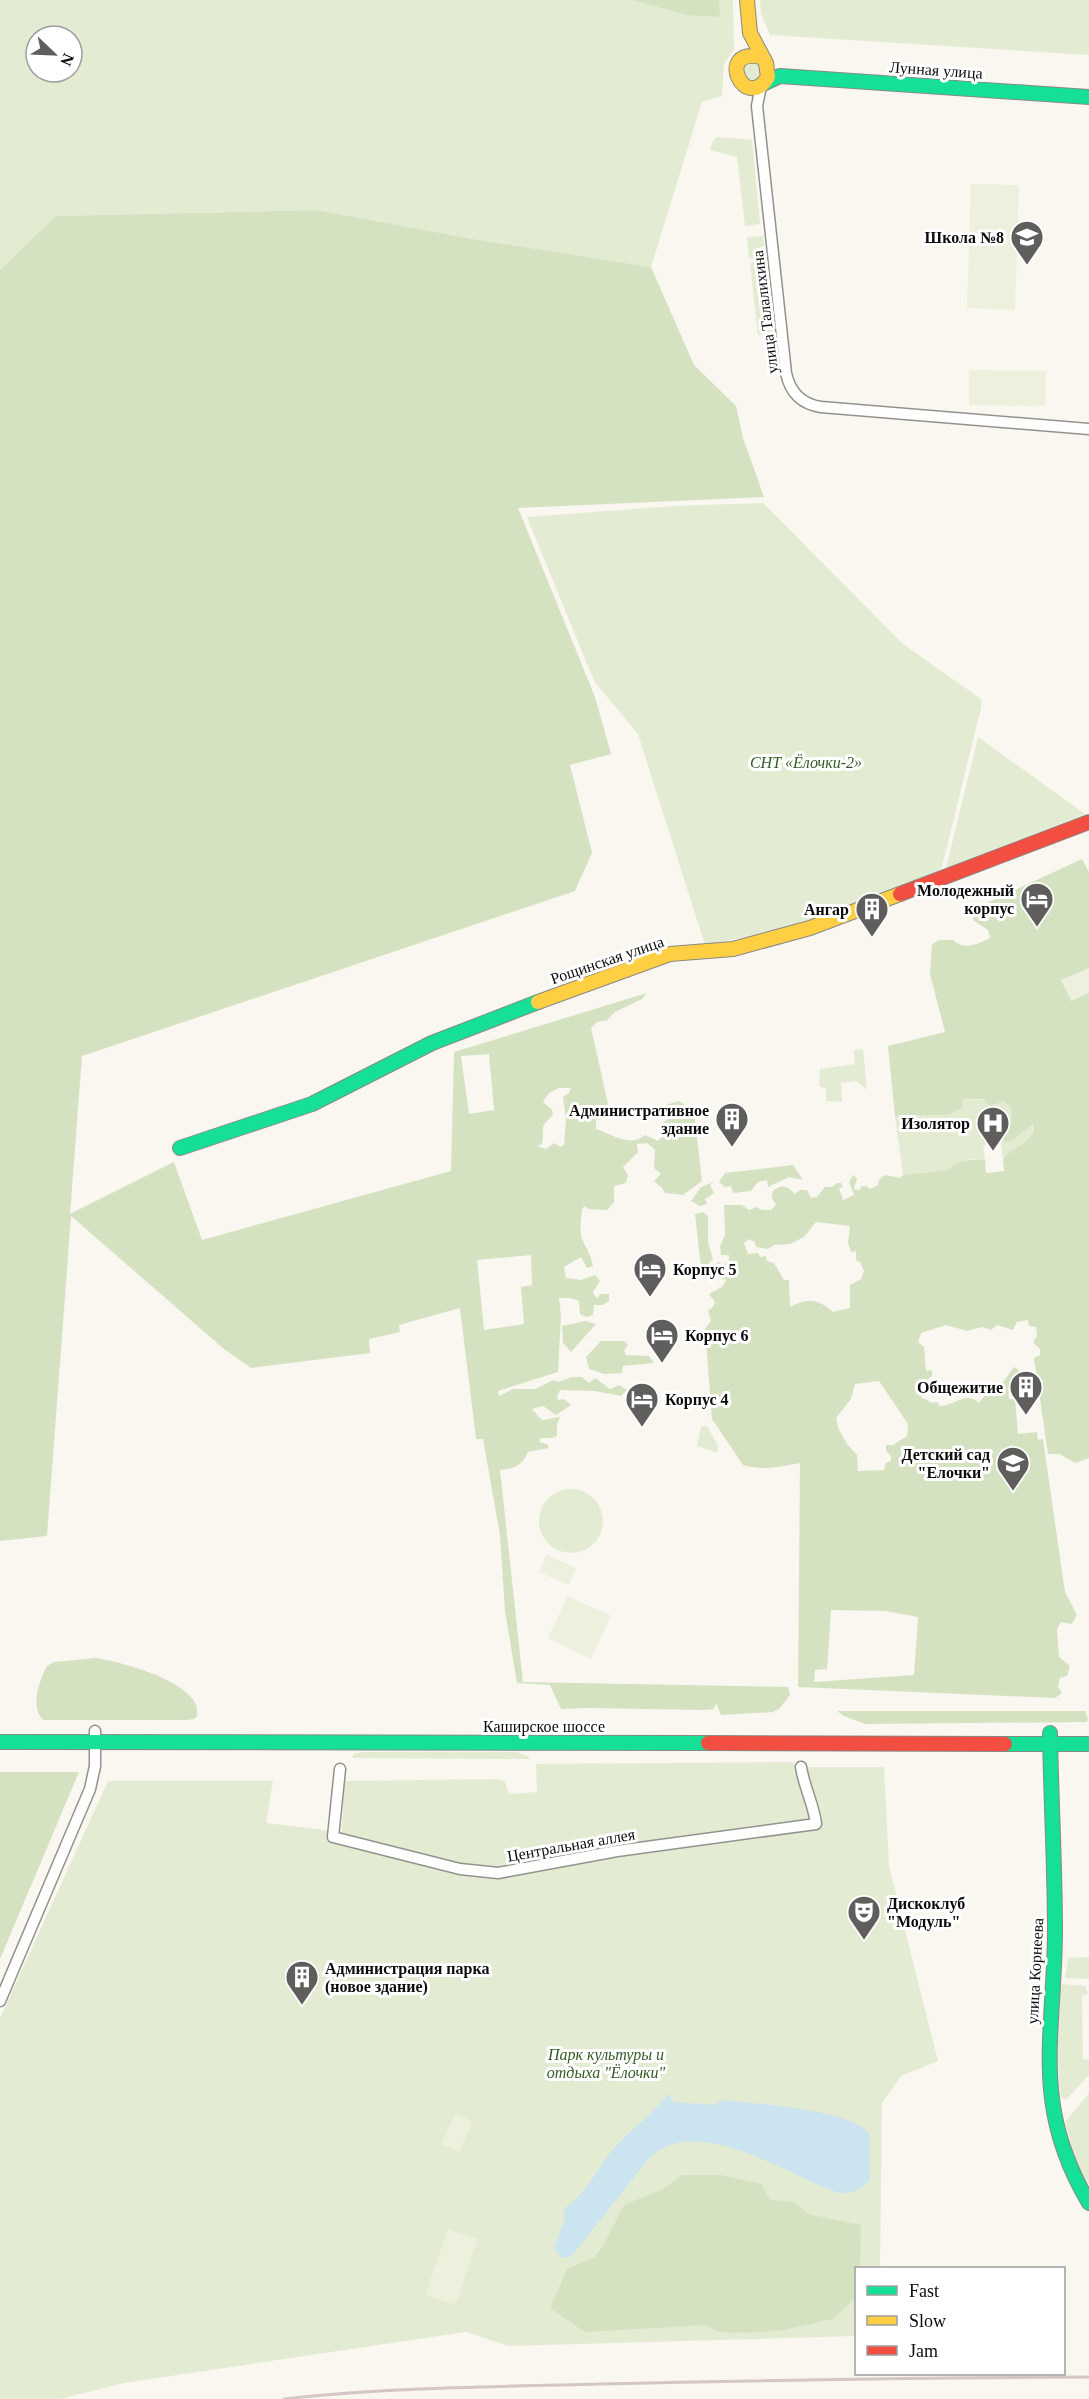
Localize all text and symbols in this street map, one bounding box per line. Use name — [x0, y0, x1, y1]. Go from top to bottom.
north arrow — [24, 24, 84, 84]
text: N — [57, 51, 77, 69]
street label: Лунная улица — [889, 58, 983, 83]
school or university icon: Школа №8 — [1009, 219, 1045, 266]
place label: Школа №8 — [925, 229, 1004, 246]
street label: улица Талалихина — [749, 249, 782, 375]
park label: СНТ «Ёлочки-2» — [750, 754, 862, 771]
hotel icon: Молодежный корпус — [1019, 881, 1055, 928]
place label: Молодежный корпус — [917, 882, 1014, 918]
building icon: Ангар — [854, 891, 890, 938]
place label: Ангар — [804, 901, 849, 919]
street label: Рощинская улица — [548, 933, 666, 988]
building icon: Административное здание — [714, 1101, 750, 1148]
place label: Административное здание — [569, 1102, 709, 1137]
hospital icon: Изолятор — [975, 1105, 1011, 1152]
place label: Изолятор — [901, 1115, 970, 1133]
hotel icon: Корпус 5 — [632, 1251, 668, 1298]
place label: Корпус 5 — [673, 1261, 737, 1279]
hotel icon: Корпус 6 — [644, 1317, 680, 1364]
place label: Корпус 6 — [685, 1327, 749, 1345]
building icon: Общежитие — [1008, 1369, 1044, 1416]
place label: Общежитие — [917, 1379, 1003, 1396]
hotel icon: Корпус 4 — [624, 1381, 660, 1428]
place label: Корпус 4 — [665, 1391, 729, 1409]
school or university icon: Детский сад "Елочки" — [995, 1445, 1031, 1492]
place label: Детский сад "Елочки" — [901, 1446, 990, 1481]
street label: Каширское шоссе — [483, 1718, 605, 1736]
street label: Центральная аллея — [506, 1825, 637, 1866]
theatre icon: Дискоклуб "Модуль" — [846, 1894, 882, 1941]
place label: Дискоклуб "Модуль" — [887, 1895, 965, 1931]
street label: улица Корнеева — [1024, 1917, 1047, 2025]
building icon: Администрация парка (новое здание) — [284, 1959, 320, 2006]
place label: Администрация парка (новое здание) — [325, 1960, 489, 1996]
park label: Парк культуры и отдыха "Ёлочки" — [547, 2046, 666, 2081]
legend — [855, 2267, 1065, 2375]
text: Fast — [909, 2281, 939, 2301]
text: Slow — [909, 2311, 946, 2331]
text: Jam — [909, 2341, 938, 2361]

